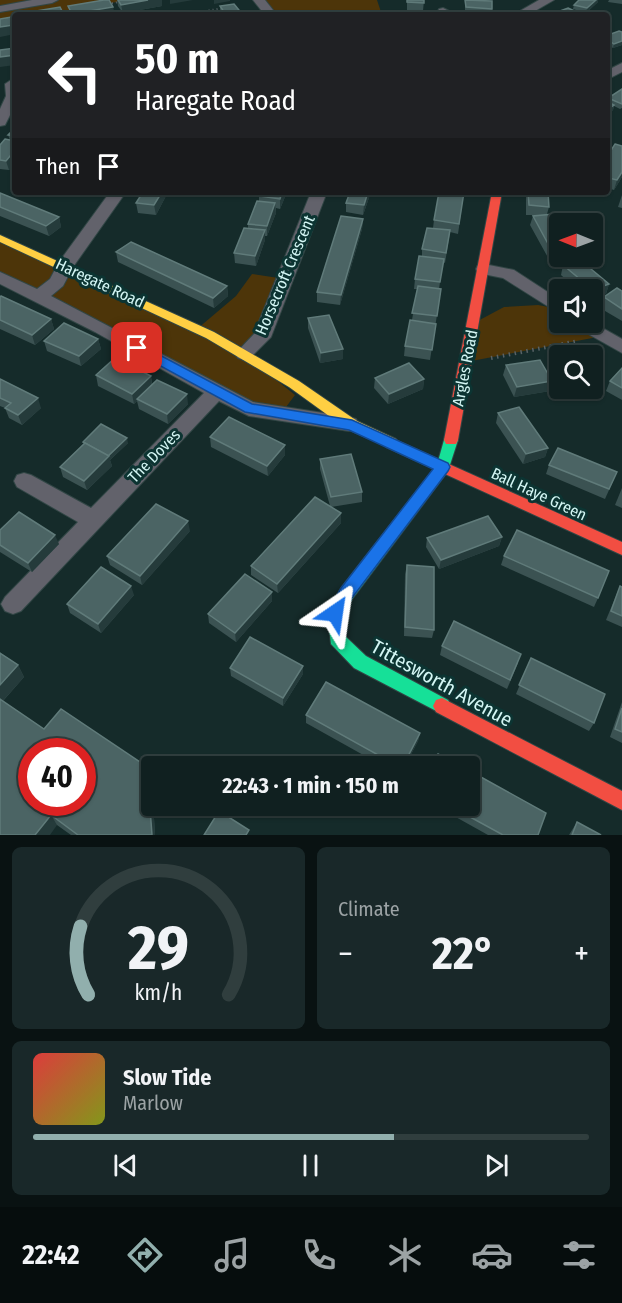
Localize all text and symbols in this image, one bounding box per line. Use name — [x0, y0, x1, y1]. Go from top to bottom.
text: 50 m — [135, 34, 219, 84]
icon: left — [36, 36, 114, 114]
text: Haregate Road — [135, 85, 296, 117]
icon: arrive — [92, 150, 125, 183]
text: Then — [36, 153, 80, 180]
street label: Horsecroft Crescent — [251, 212, 319, 338]
north arrow — [549, 213, 603, 267]
map controls — [549, 213, 603, 399]
street label: Haregate Road — [53, 254, 147, 312]
button: sound — [549, 279, 603, 333]
pin — [111, 322, 162, 373]
street label: Argles Road — [448, 328, 482, 408]
icon: arrive — [120, 331, 153, 364]
button: search — [549, 345, 603, 399]
street label: The Doves — [124, 425, 184, 487]
street label: Ball Haye Green — [488, 464, 590, 524]
position arrow — [303, 581, 367, 645]
street label: Tittesworth Avenue — [367, 634, 517, 732]
speed limit sign: 40 — [18, 738, 96, 816]
text: 22:43 · 1 min · 150 m — [222, 772, 399, 799]
text: Climate — [338, 897, 400, 921]
text: 29 — [127, 911, 189, 986]
text: 22° — [432, 927, 495, 981]
text: − — [338, 934, 353, 974]
text: + — [574, 934, 589, 974]
text: km/h — [135, 980, 182, 1006]
text: Slow Tide — [123, 1064, 211, 1091]
text: Marlow — [123, 1091, 183, 1115]
icon: previous — [109, 1149, 142, 1182]
icon: pause — [294, 1149, 327, 1182]
icon: next — [480, 1149, 513, 1182]
icon: directions — [124, 1234, 166, 1276]
icon: music — [211, 1234, 253, 1276]
icon: phone — [298, 1234, 340, 1276]
icon: climate — [384, 1234, 426, 1276]
icon: car — [471, 1234, 513, 1276]
icon: filters — [558, 1234, 600, 1276]
text: 22:42 — [22, 1239, 79, 1271]

